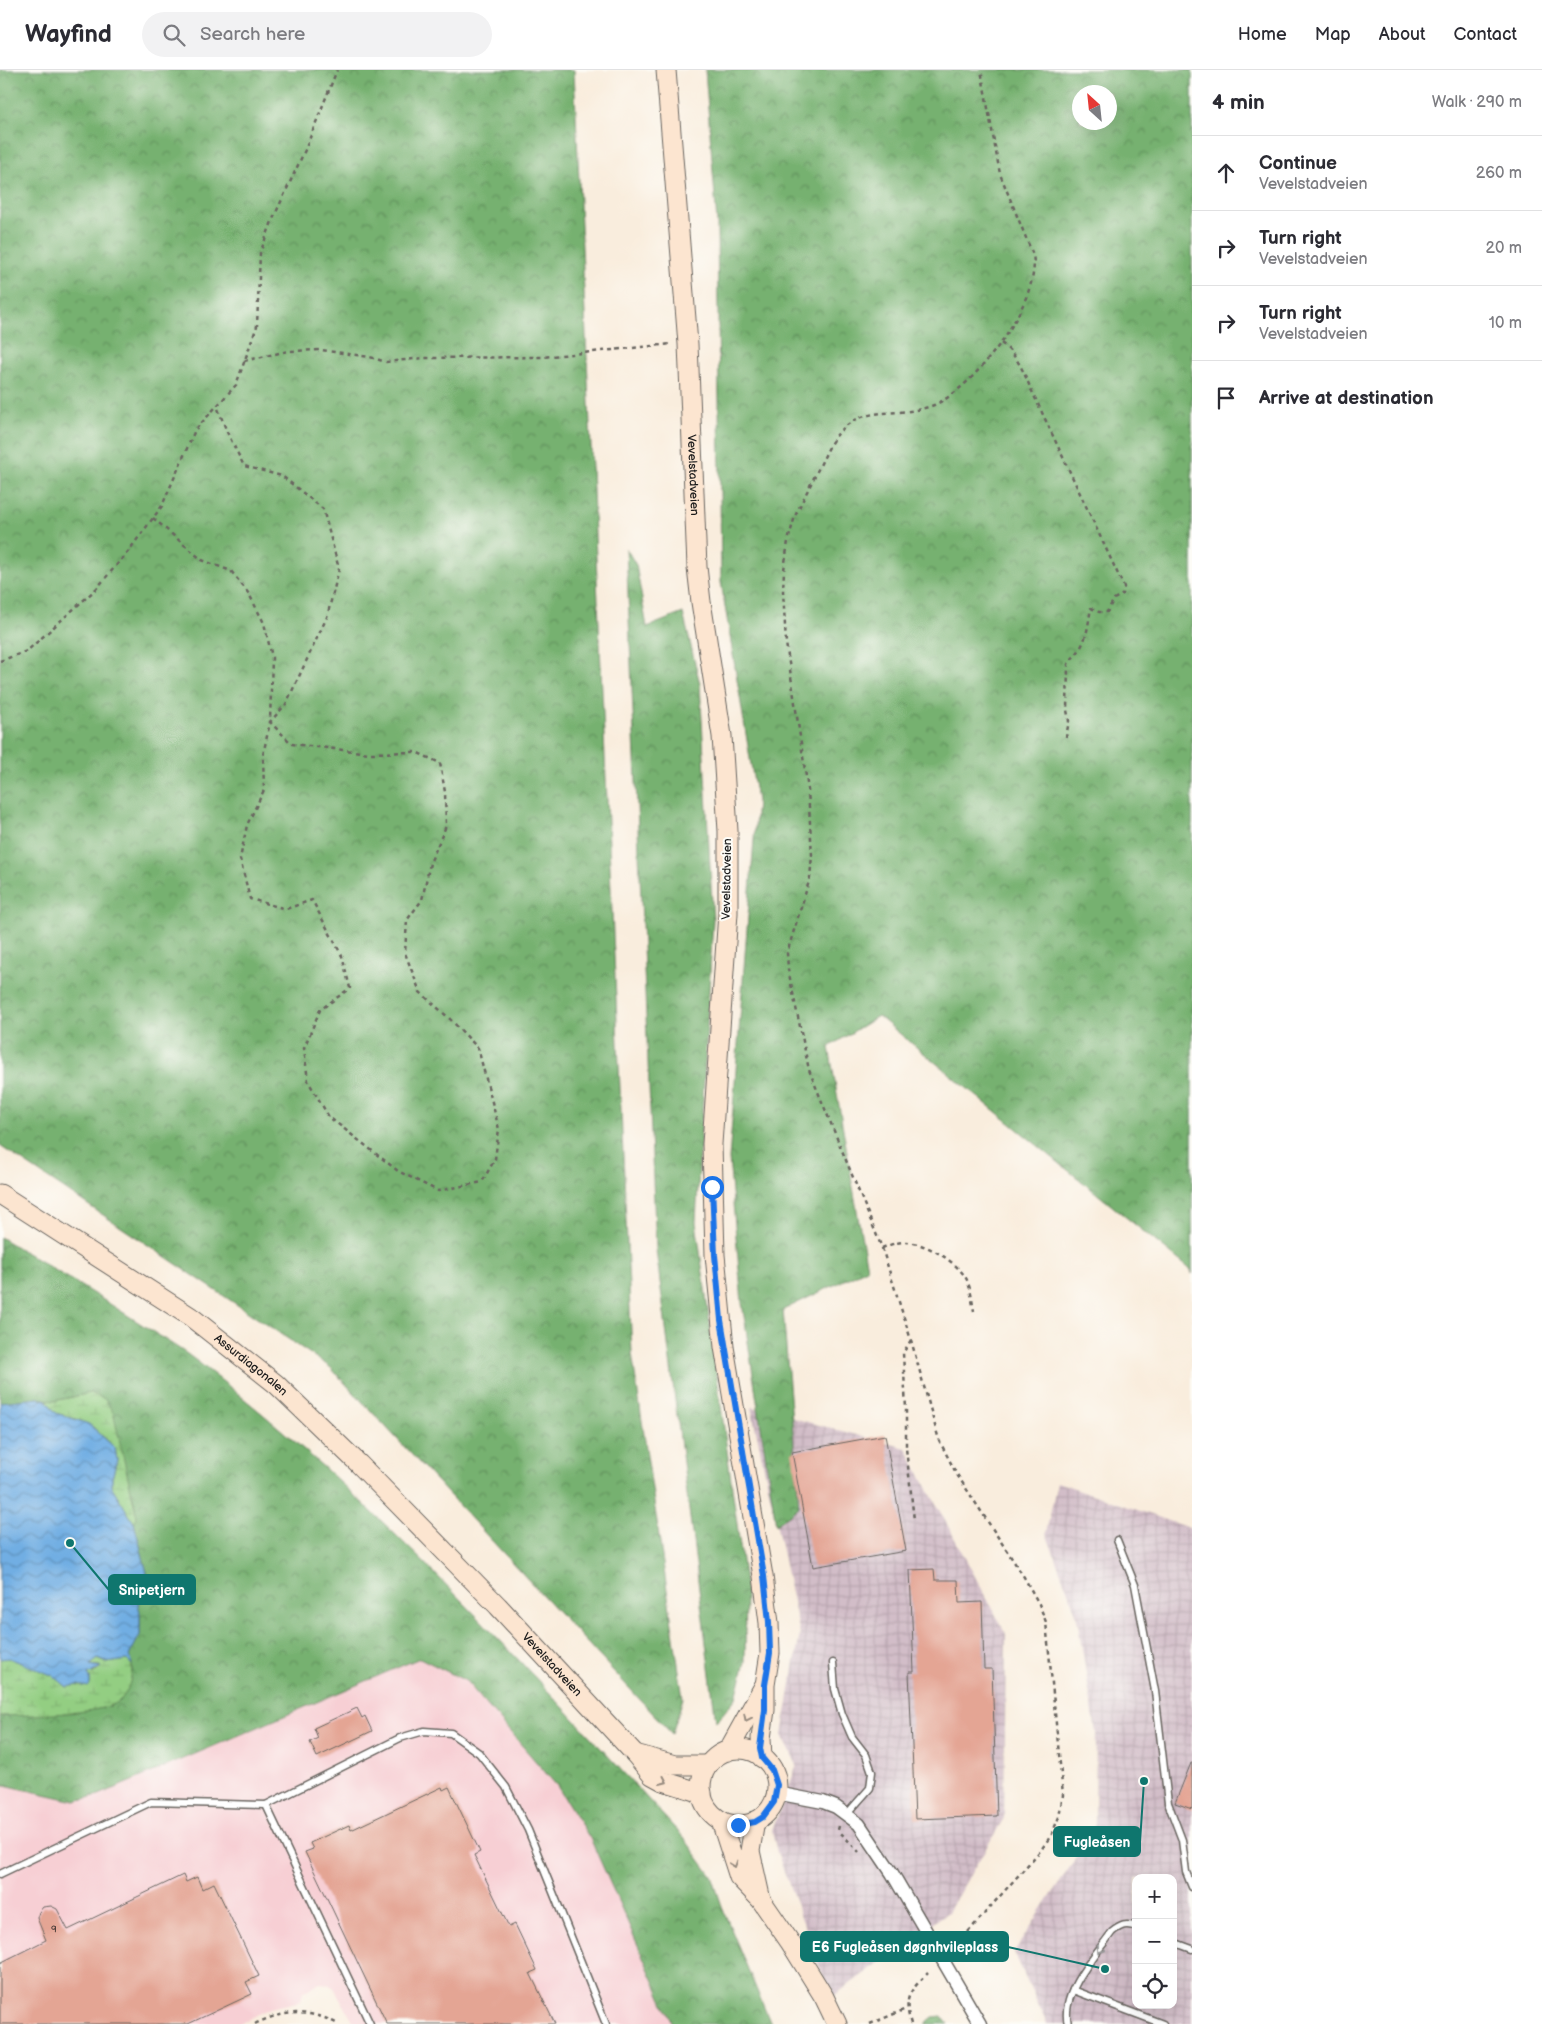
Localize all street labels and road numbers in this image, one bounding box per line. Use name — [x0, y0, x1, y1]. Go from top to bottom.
street label: Vevelstadveien — [684, 434, 702, 516]
street label: Vevelstadveien — [719, 838, 735, 920]
street label: Assurdiagonalen — [211, 1331, 291, 1399]
street label: Vevelstadveien — [519, 1629, 585, 1700]

